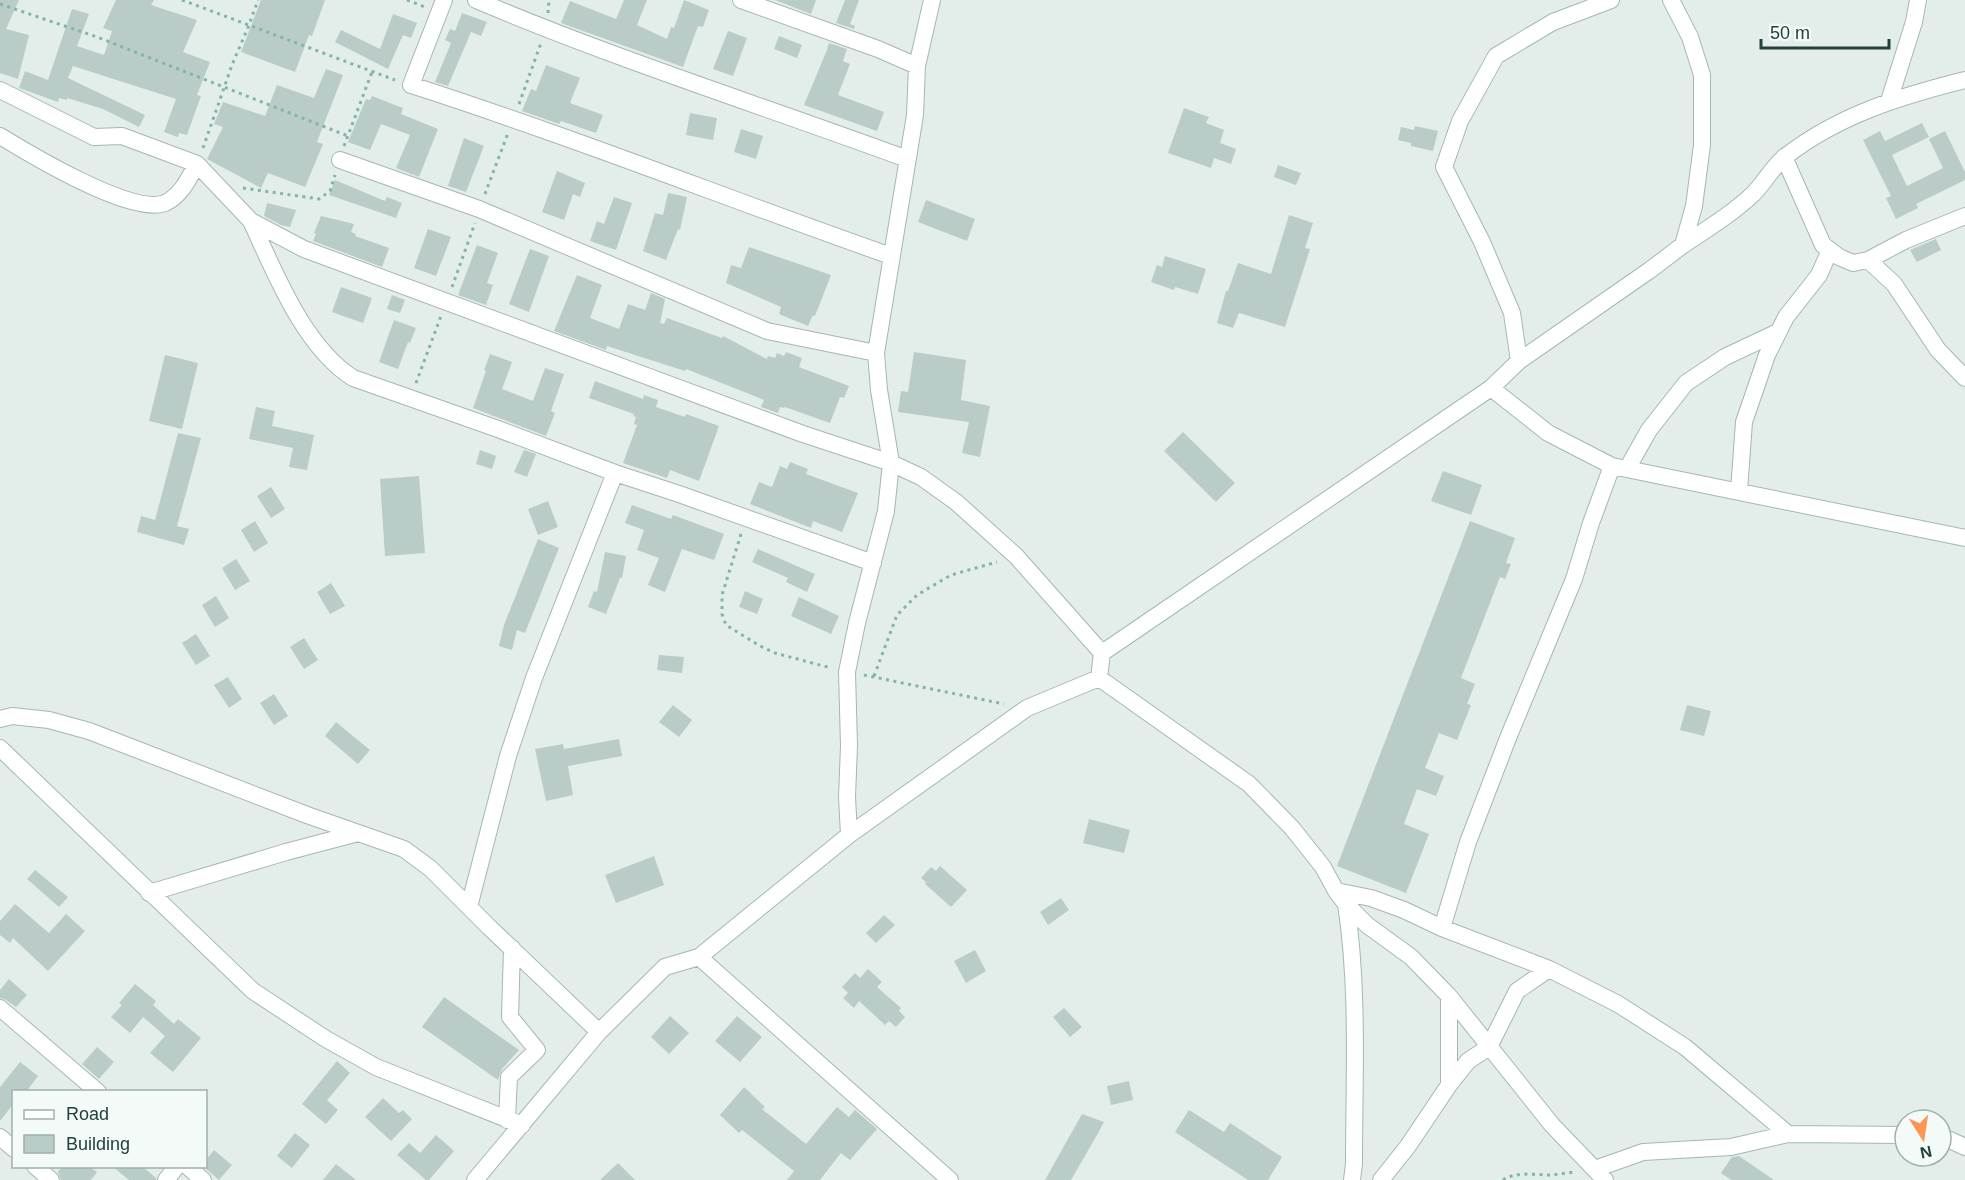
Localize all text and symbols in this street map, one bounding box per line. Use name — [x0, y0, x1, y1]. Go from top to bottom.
scale bar — [1761, 12, 1888, 50]
text: 50 m — [1770, 23, 1810, 43]
legend — [12, 1090, 207, 1168]
text: Road — [66, 1104, 109, 1124]
north arrow — [1893, 1108, 1953, 1168]
text: Building — [66, 1134, 130, 1154]
text: N — [1919, 1143, 1933, 1162]

